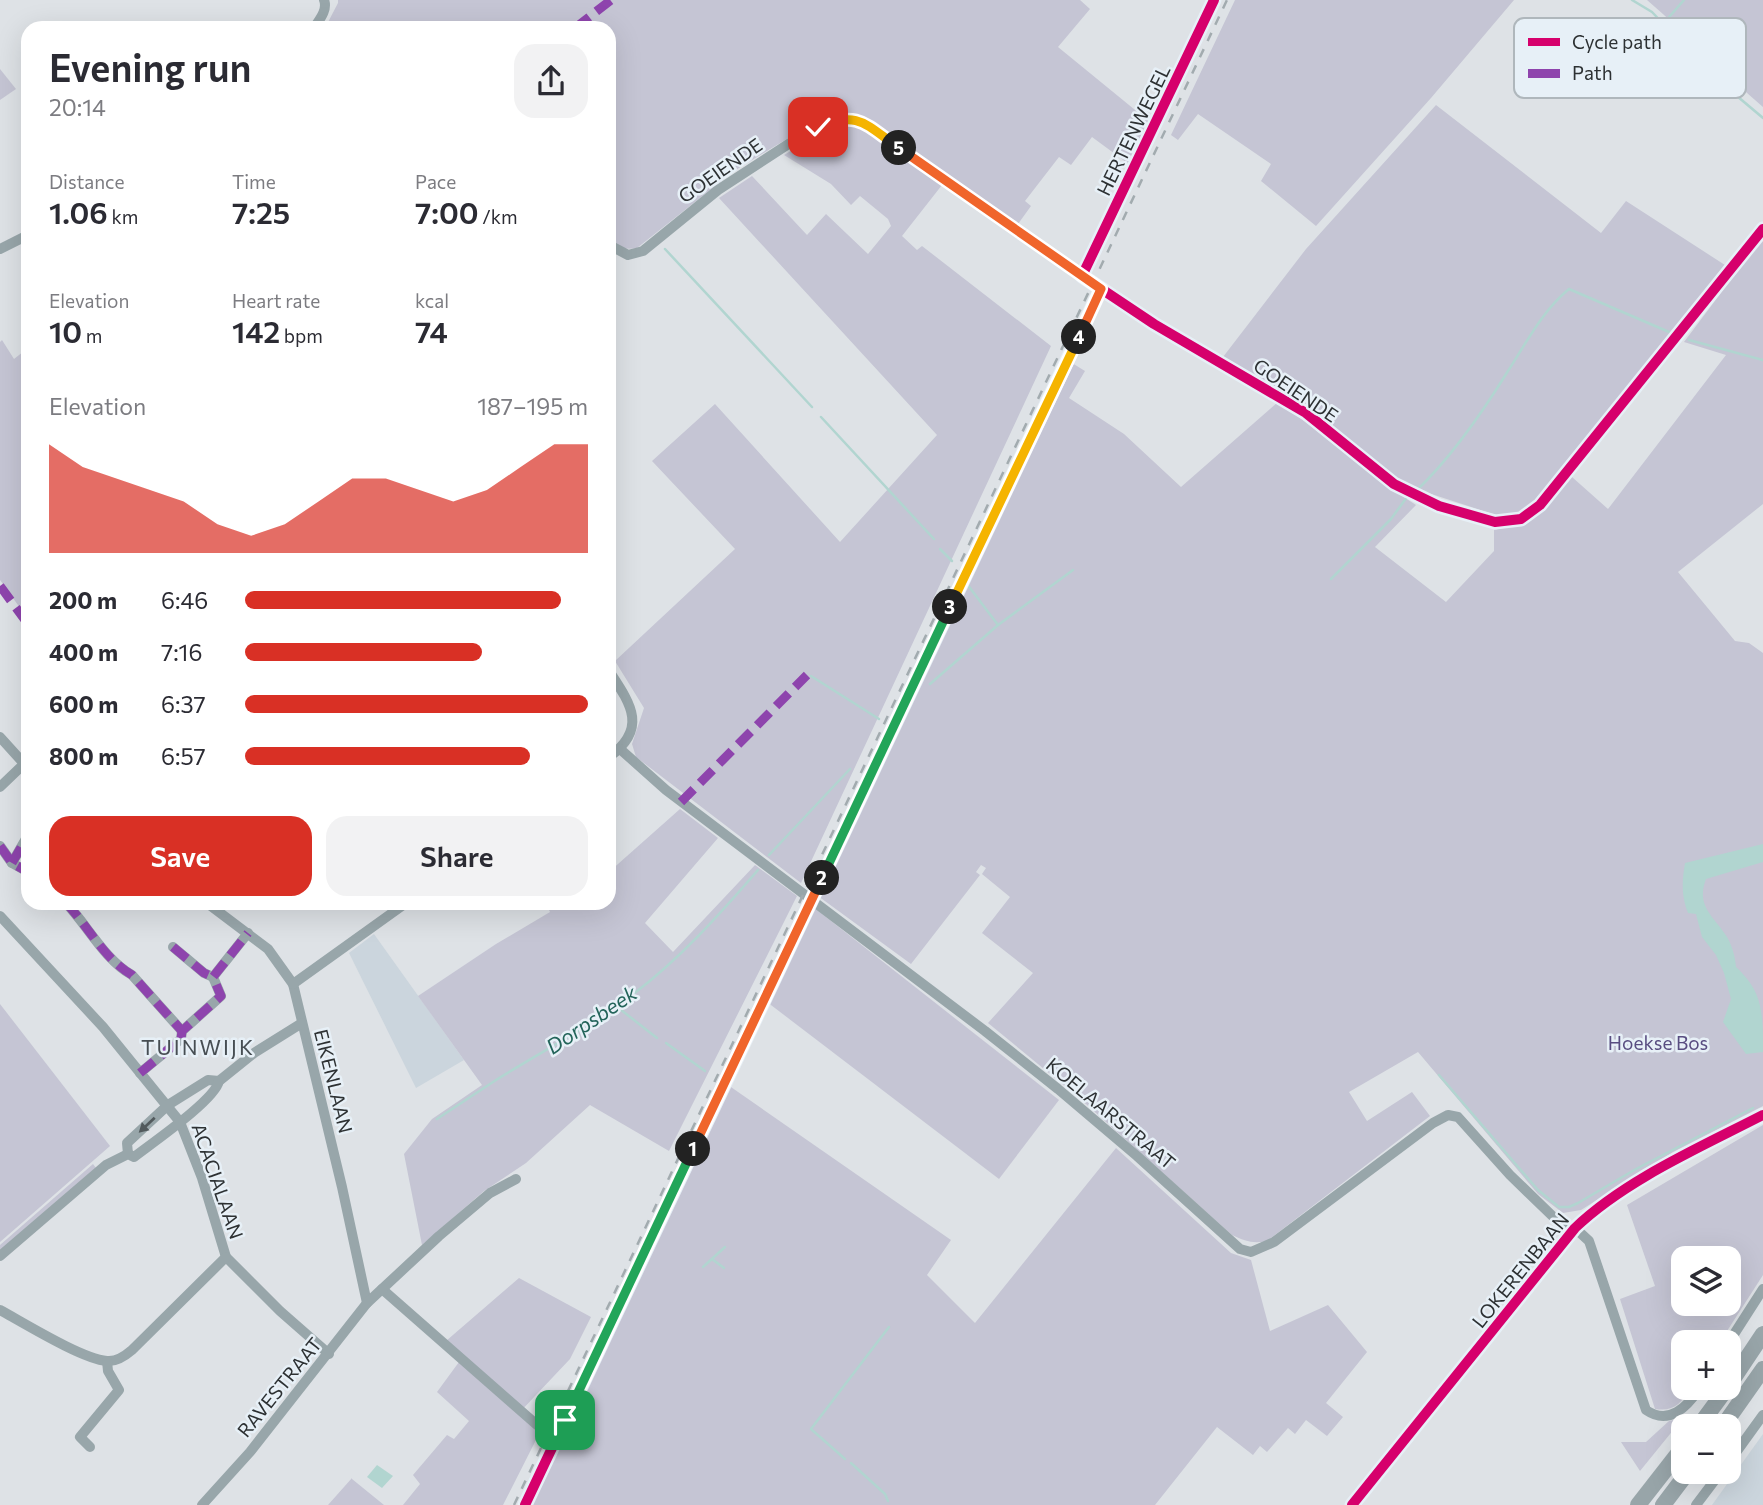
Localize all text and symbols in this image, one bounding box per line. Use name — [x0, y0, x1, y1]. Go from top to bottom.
legend — [1514, 18, 1746, 98]
text: Cycle path — [1572, 30, 1662, 53]
text: Evening run — [49, 43, 252, 90]
button: share — [514, 44, 588, 118]
street label: HERTENWEGEL — [1091, 61, 1175, 199]
text: Path — [1572, 61, 1613, 84]
text: 20:14 — [49, 93, 106, 121]
pin — [788, 97, 848, 157]
icon: check — [799, 108, 837, 146]
pin: 5 — [881, 130, 916, 166]
street label: GOEIENDE — [674, 133, 766, 207]
text: 5 — [893, 136, 904, 159]
text: Distance — [49, 170, 125, 193]
text: Time — [232, 170, 276, 193]
text: Pace — [415, 170, 456, 193]
text: 1.06 — [49, 193, 108, 230]
text: 7:25 — [232, 193, 290, 230]
text: 7:00 — [415, 193, 479, 230]
text: km — [108, 205, 138, 228]
text: /km — [479, 205, 518, 228]
text: Elevation — [49, 289, 129, 312]
text: Heart rate — [232, 289, 320, 312]
text: kcal — [415, 289, 449, 312]
text: 10 — [49, 312, 82, 349]
text: 142 — [232, 312, 280, 349]
text: 74 — [415, 312, 448, 349]
pin: 4 — [1062, 320, 1096, 354]
text: m — [82, 324, 102, 347]
text: bpm — [280, 324, 323, 347]
text: 4 — [1073, 325, 1084, 348]
street label: GOEIENDE — [1249, 353, 1343, 427]
text: Elevation — [49, 392, 146, 420]
text: 187–195 m — [477, 392, 588, 420]
text: 200 m — [49, 586, 117, 614]
text: 6:46 — [161, 586, 208, 614]
pin: 3 — [932, 590, 968, 624]
text: 3 — [944, 595, 955, 618]
text: 400 m — [49, 638, 118, 666]
text: 7:16 — [161, 638, 202, 666]
text: 600 m — [49, 690, 118, 718]
text: 6:37 — [161, 690, 206, 718]
text: 800 m — [49, 742, 118, 770]
text: 6:57 — [161, 742, 206, 770]
button: Save — [49, 816, 312, 896]
button: Share — [326, 816, 588, 896]
pin: 2 — [804, 860, 840, 896]
text: 2 — [816, 866, 827, 889]
water label: Dorpsbeek — [541, 979, 642, 1058]
street label: EIKENLAAN — [310, 1027, 358, 1135]
park label: Hoekse Bos — [1608, 1031, 1708, 1054]
district label: TUINWIJK — [141, 1034, 255, 1059]
street label: KOELAARSTRAAT — [1042, 1052, 1180, 1174]
one-way arrow — [139, 1116, 156, 1132]
street label: ACACIALAAN — [187, 1120, 249, 1242]
pin: 1 — [676, 1132, 710, 1166]
text: 1 — [688, 1137, 697, 1160]
street label: LOKERENBAAN — [1467, 1208, 1573, 1332]
map controls — [1671, 1246, 1741, 1484]
button: layers — [1671, 1246, 1741, 1316]
button: + — [1671, 1330, 1741, 1400]
street label: RAVESTRAAT — [232, 1333, 326, 1441]
pin — [535, 1390, 595, 1450]
icon: arrive — [546, 1401, 584, 1439]
button: − — [1671, 1414, 1741, 1484]

